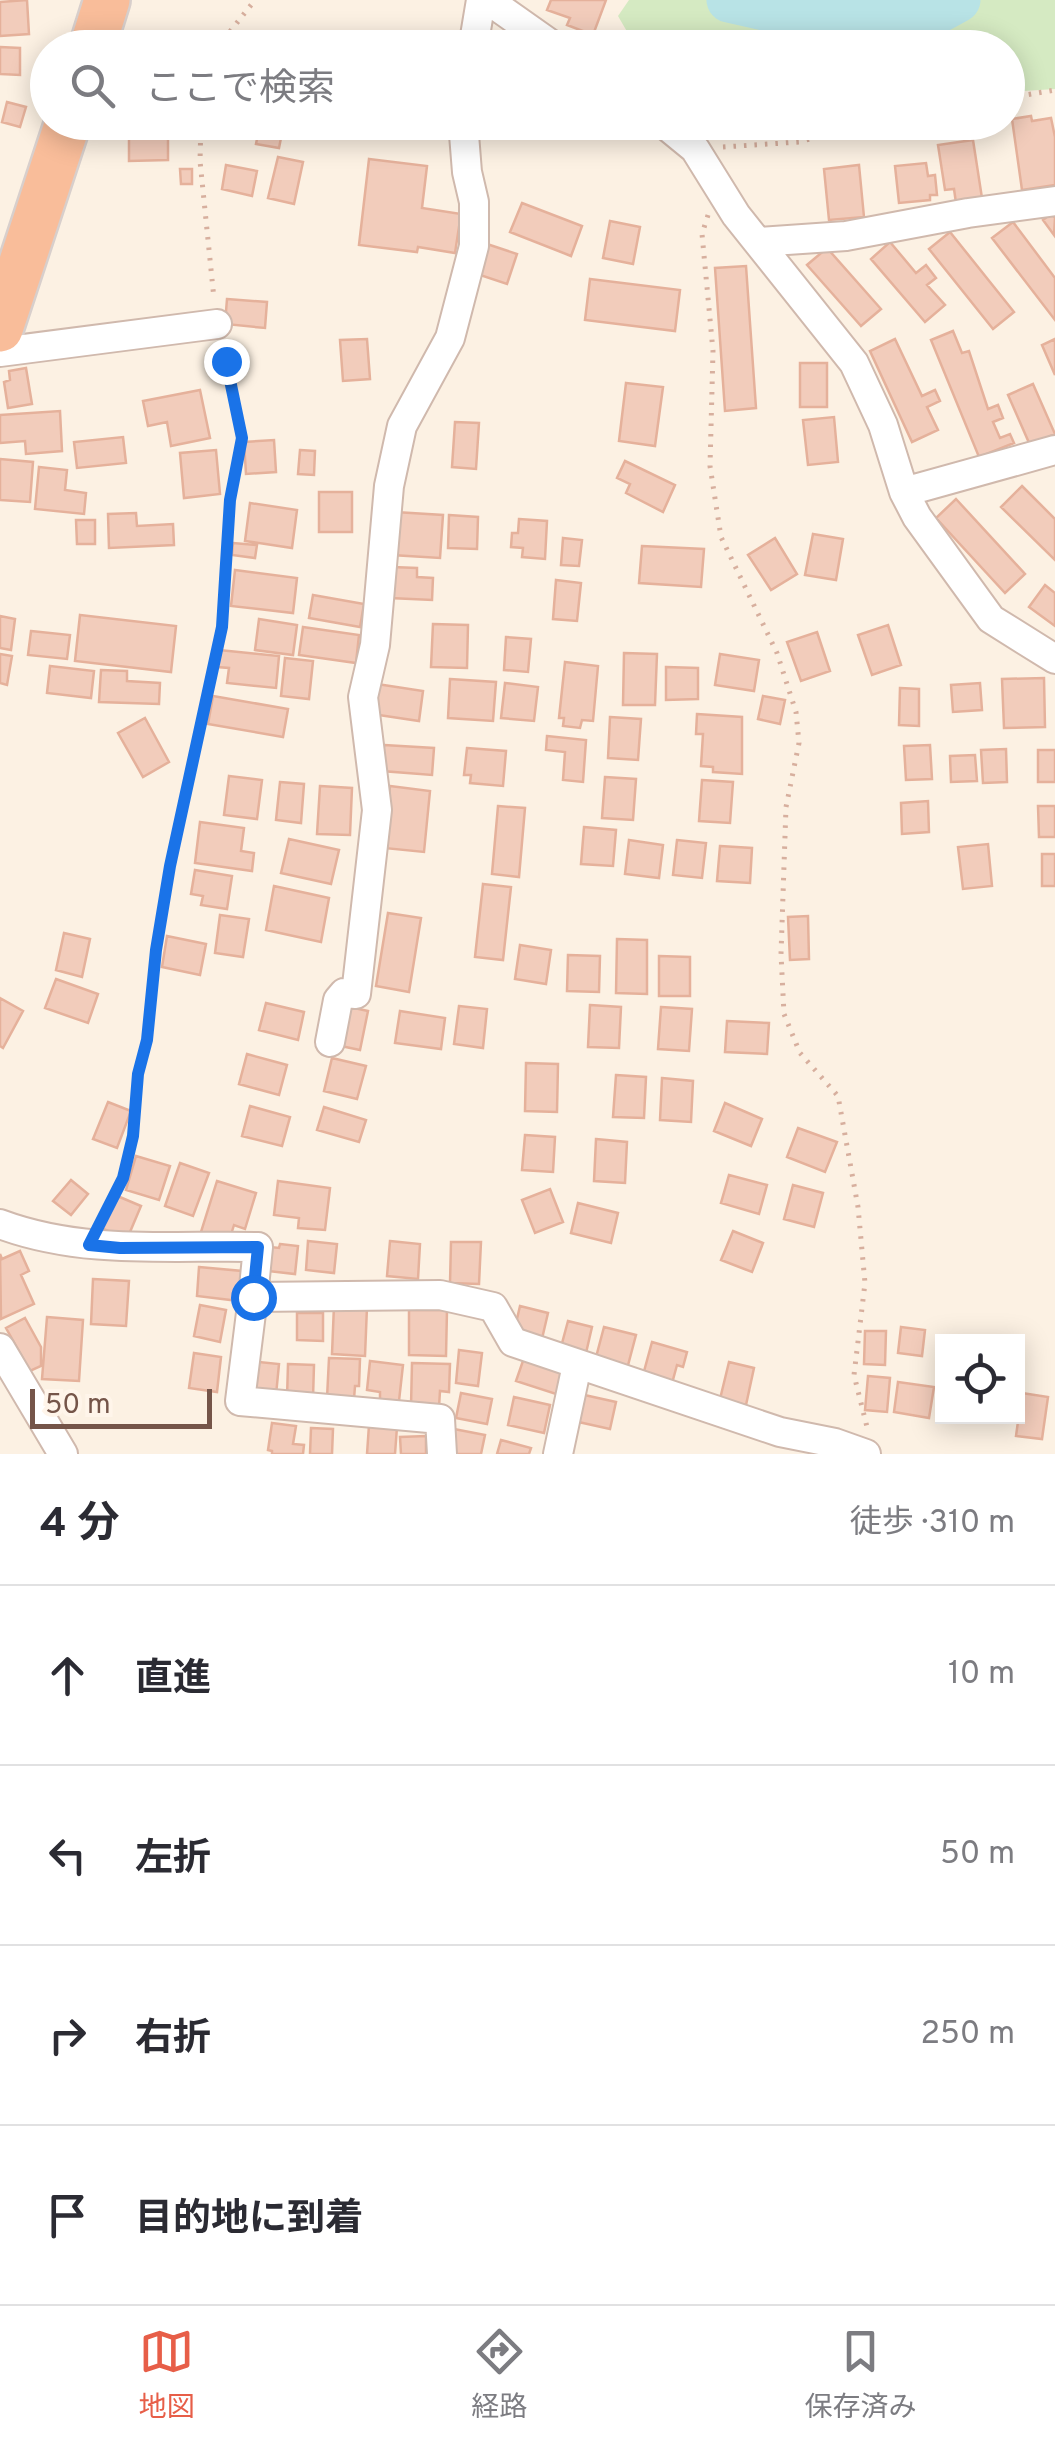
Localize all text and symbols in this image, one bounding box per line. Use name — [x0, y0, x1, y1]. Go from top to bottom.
search box — [30, 30, 1025, 140]
icon: search — [65, 58, 120, 113]
text: ここで検索 — [145, 66, 335, 115]
route end — [204, 339, 250, 385]
route start — [231, 1275, 277, 1321]
map controls — [935, 1334, 1025, 1424]
button: locate — [935, 1334, 1025, 1424]
scale bar — [30, 1384, 212, 1428]
text: 50 m — [45, 1388, 111, 1424]
text: 4 分 — [40, 1499, 120, 1552]
text: 徒歩 · 310 m — [850, 1504, 1015, 1544]
icon: ahead — [40, 1648, 95, 1703]
text: 10 m — [948, 1655, 1015, 1695]
text: 直進 — [135, 1656, 211, 1705]
icon: left — [40, 1828, 95, 1883]
text: 50 m — [940, 1835, 1015, 1875]
text: 左折 — [135, 1836, 211, 1885]
icon: right — [40, 2008, 95, 2063]
text: 250 m — [920, 2015, 1015, 2055]
text: 右折 — [135, 2016, 211, 2065]
icon: arrive — [40, 2188, 95, 2243]
text: 目的地に到着 — [135, 2196, 363, 2245]
tab: 地図 — [138, 2324, 195, 2427]
tab: 経路 — [471, 2324, 528, 2427]
tab: 保存済み — [804, 2324, 917, 2427]

